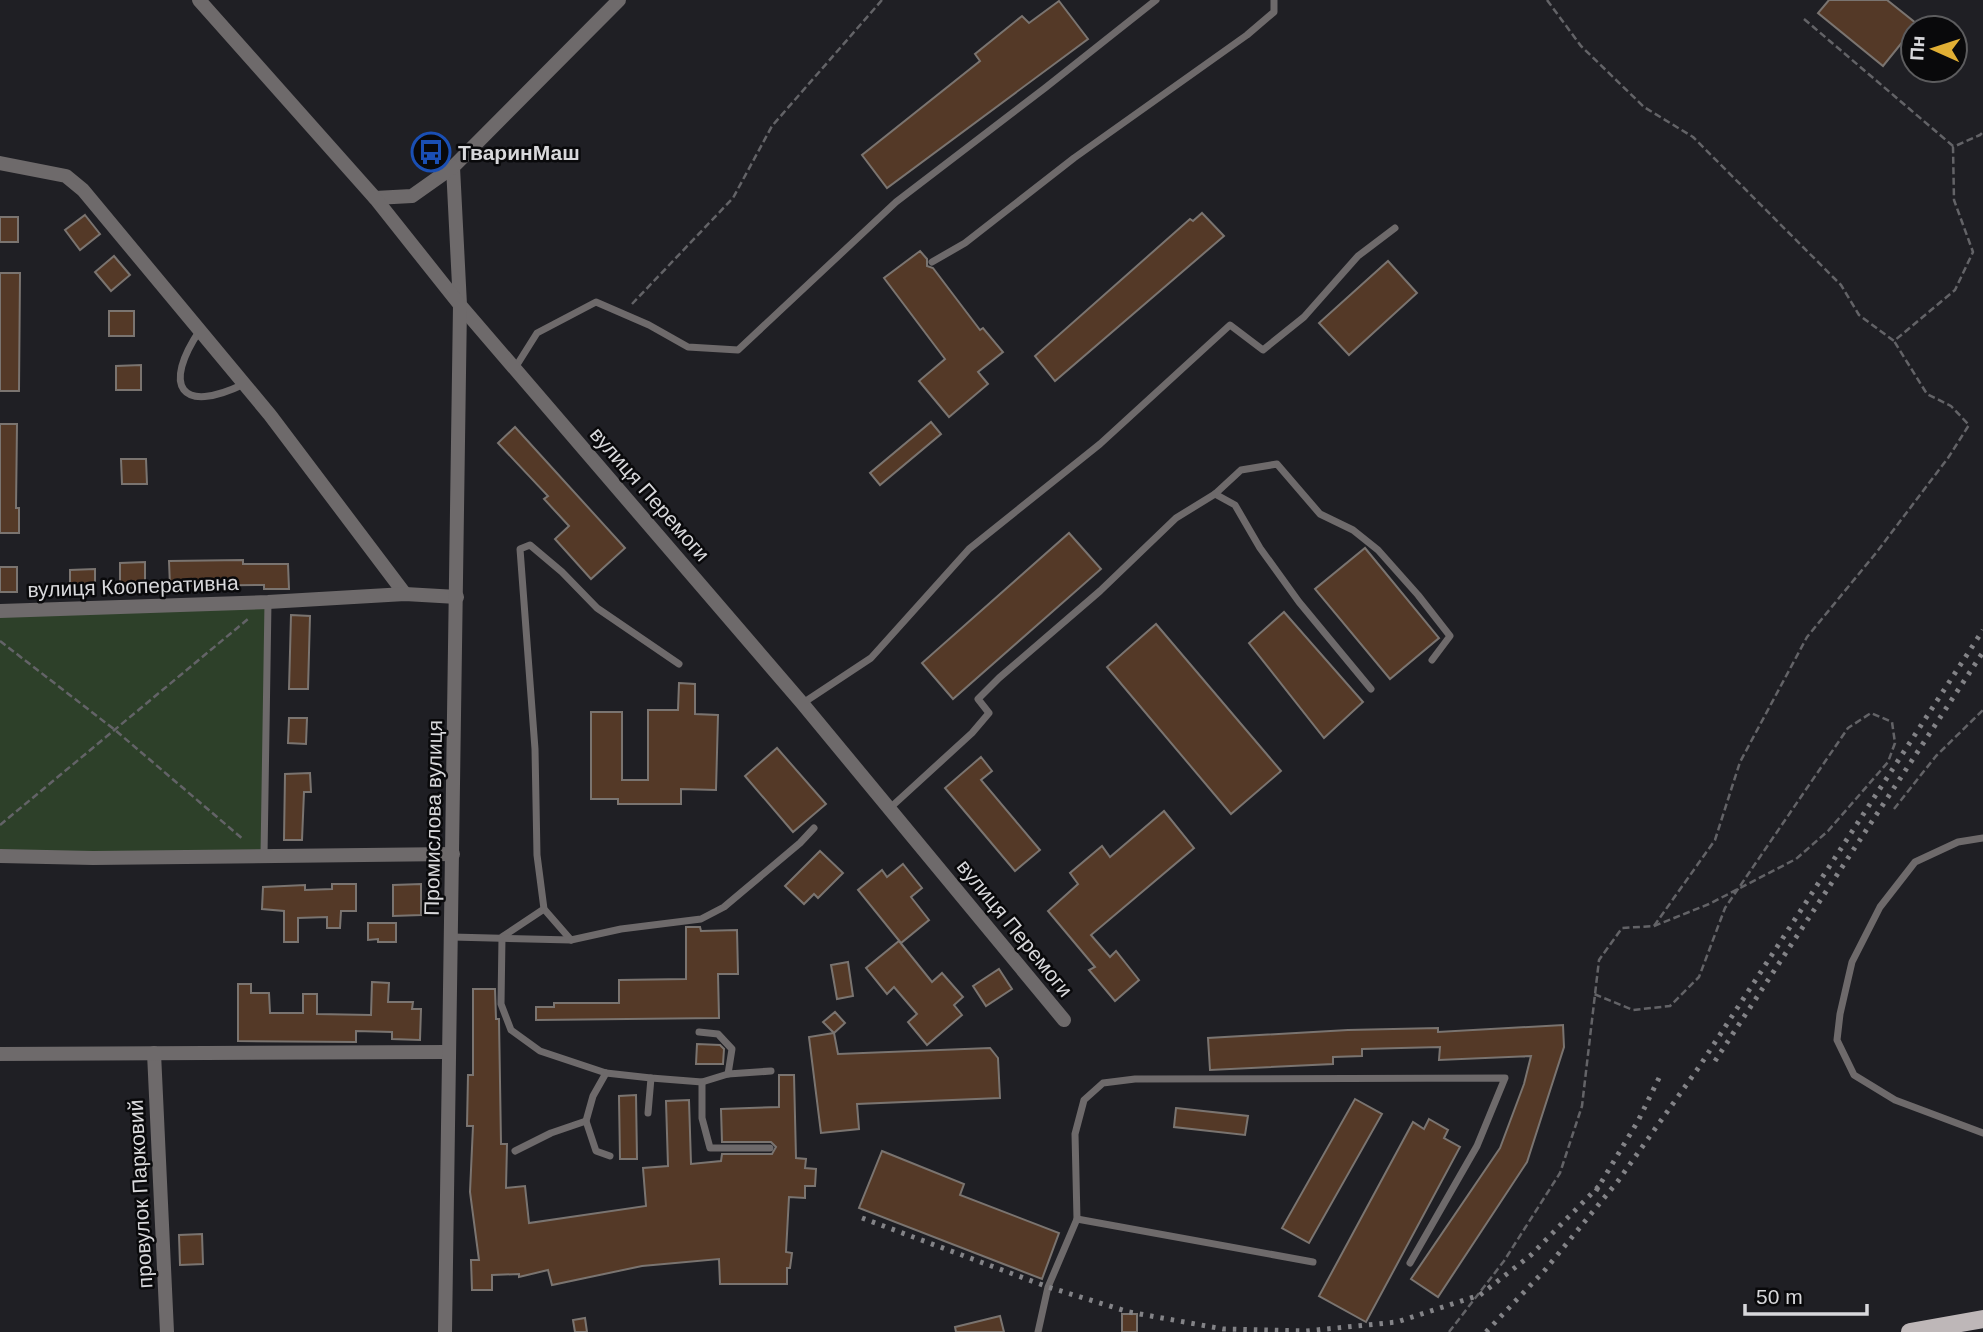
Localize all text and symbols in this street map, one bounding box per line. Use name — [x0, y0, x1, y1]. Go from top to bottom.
north arrow — [1899, 14, 1969, 84]
text: Пн — [1906, 35, 1929, 61]
bus stop icon: ТваринМаш — [410, 131, 452, 173]
place label: ТваринМаш — [458, 141, 580, 164]
street label: вулиця Перемоги — [586, 422, 714, 566]
street label: вулиця Кооперативна — [27, 571, 239, 601]
street label: Промислова вулиця — [420, 720, 446, 916]
street label: вулиця Перемоги — [953, 855, 1077, 1001]
street label: провулок Парковий — [124, 1099, 156, 1289]
scale bar — [1745, 1272, 1868, 1316]
text: 50 m — [1756, 1285, 1803, 1308]

